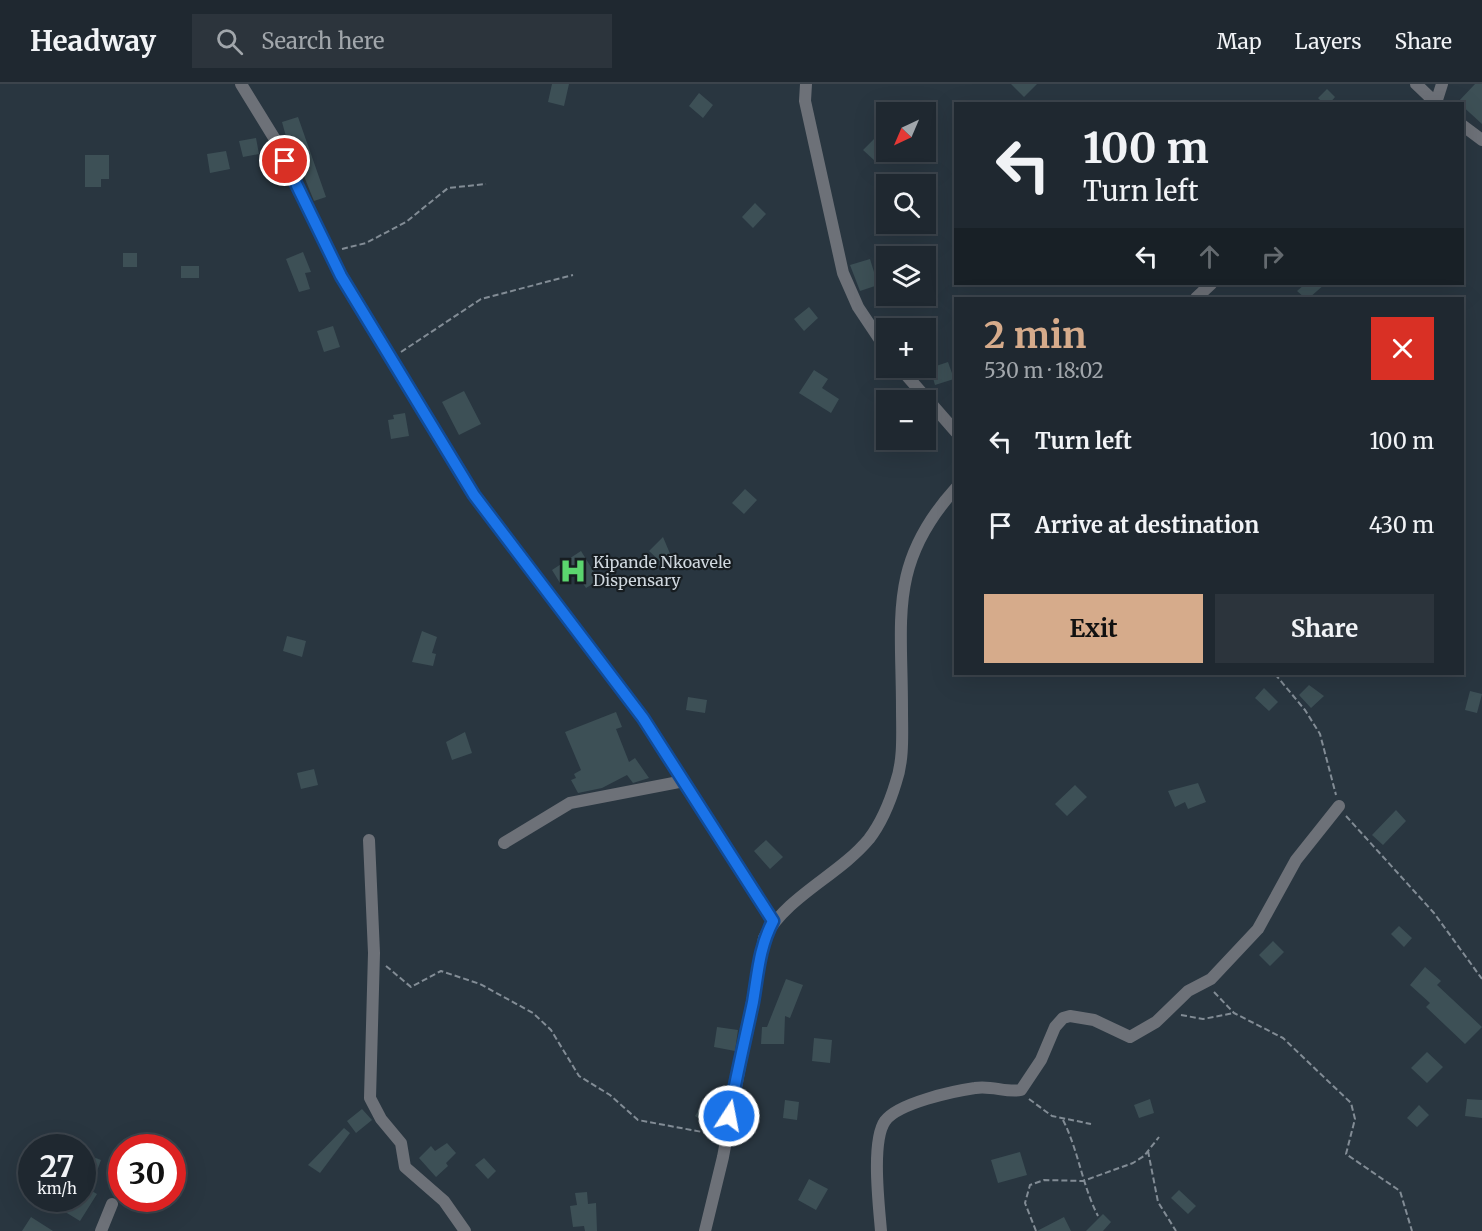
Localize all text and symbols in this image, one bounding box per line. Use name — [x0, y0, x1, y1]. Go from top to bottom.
search box — [192, 14, 612, 68]
text: Headway — [30, 23, 156, 59]
icon: search — [213, 25, 246, 58]
text: Search here — [261, 27, 385, 55]
text: Map — [1217, 28, 1262, 55]
text: Layers — [1295, 28, 1362, 55]
text: Share — [1395, 28, 1452, 55]
north arrow — [876, 102, 936, 162]
map controls — [876, 102, 936, 450]
text: 100 m — [1083, 122, 1209, 174]
icon: left — [984, 126, 1062, 204]
pin — [259, 135, 310, 186]
icon: arrive — [268, 144, 301, 177]
button: search — [876, 174, 936, 234]
text: Turn left — [1083, 174, 1198, 208]
icon: left — [1130, 240, 1163, 273]
icon: ahead — [1193, 240, 1226, 273]
icon: right — [1256, 240, 1289, 273]
button: layers — [876, 246, 936, 306]
text: 2 min — [984, 313, 1087, 358]
button: close — [1371, 317, 1434, 380]
button: + — [876, 318, 936, 378]
text: 530 m · 18:02 — [984, 358, 1104, 383]
button: − — [876, 390, 936, 450]
icon: left — [984, 425, 1017, 458]
text: Turn left — [1035, 427, 1132, 455]
text: 100 m — [1369, 427, 1434, 455]
icon: arrive — [984, 509, 1017, 542]
text: Arrive at destination — [1035, 511, 1259, 539]
text: 430 m — [1369, 511, 1434, 539]
place label: Kipande Nkoavele Dispensary — [593, 552, 731, 590]
hospital icon: Kipande Nkoavele Dispensary — [558, 556, 588, 586]
button: Exit — [984, 594, 1203, 663]
button: Share — [1215, 594, 1434, 663]
position arrow — [697, 1084, 761, 1148]
speed limit sign: 30 — [108, 1134, 186, 1212]
text: 27 — [40, 1147, 74, 1185]
text: km/h — [37, 1179, 77, 1198]

